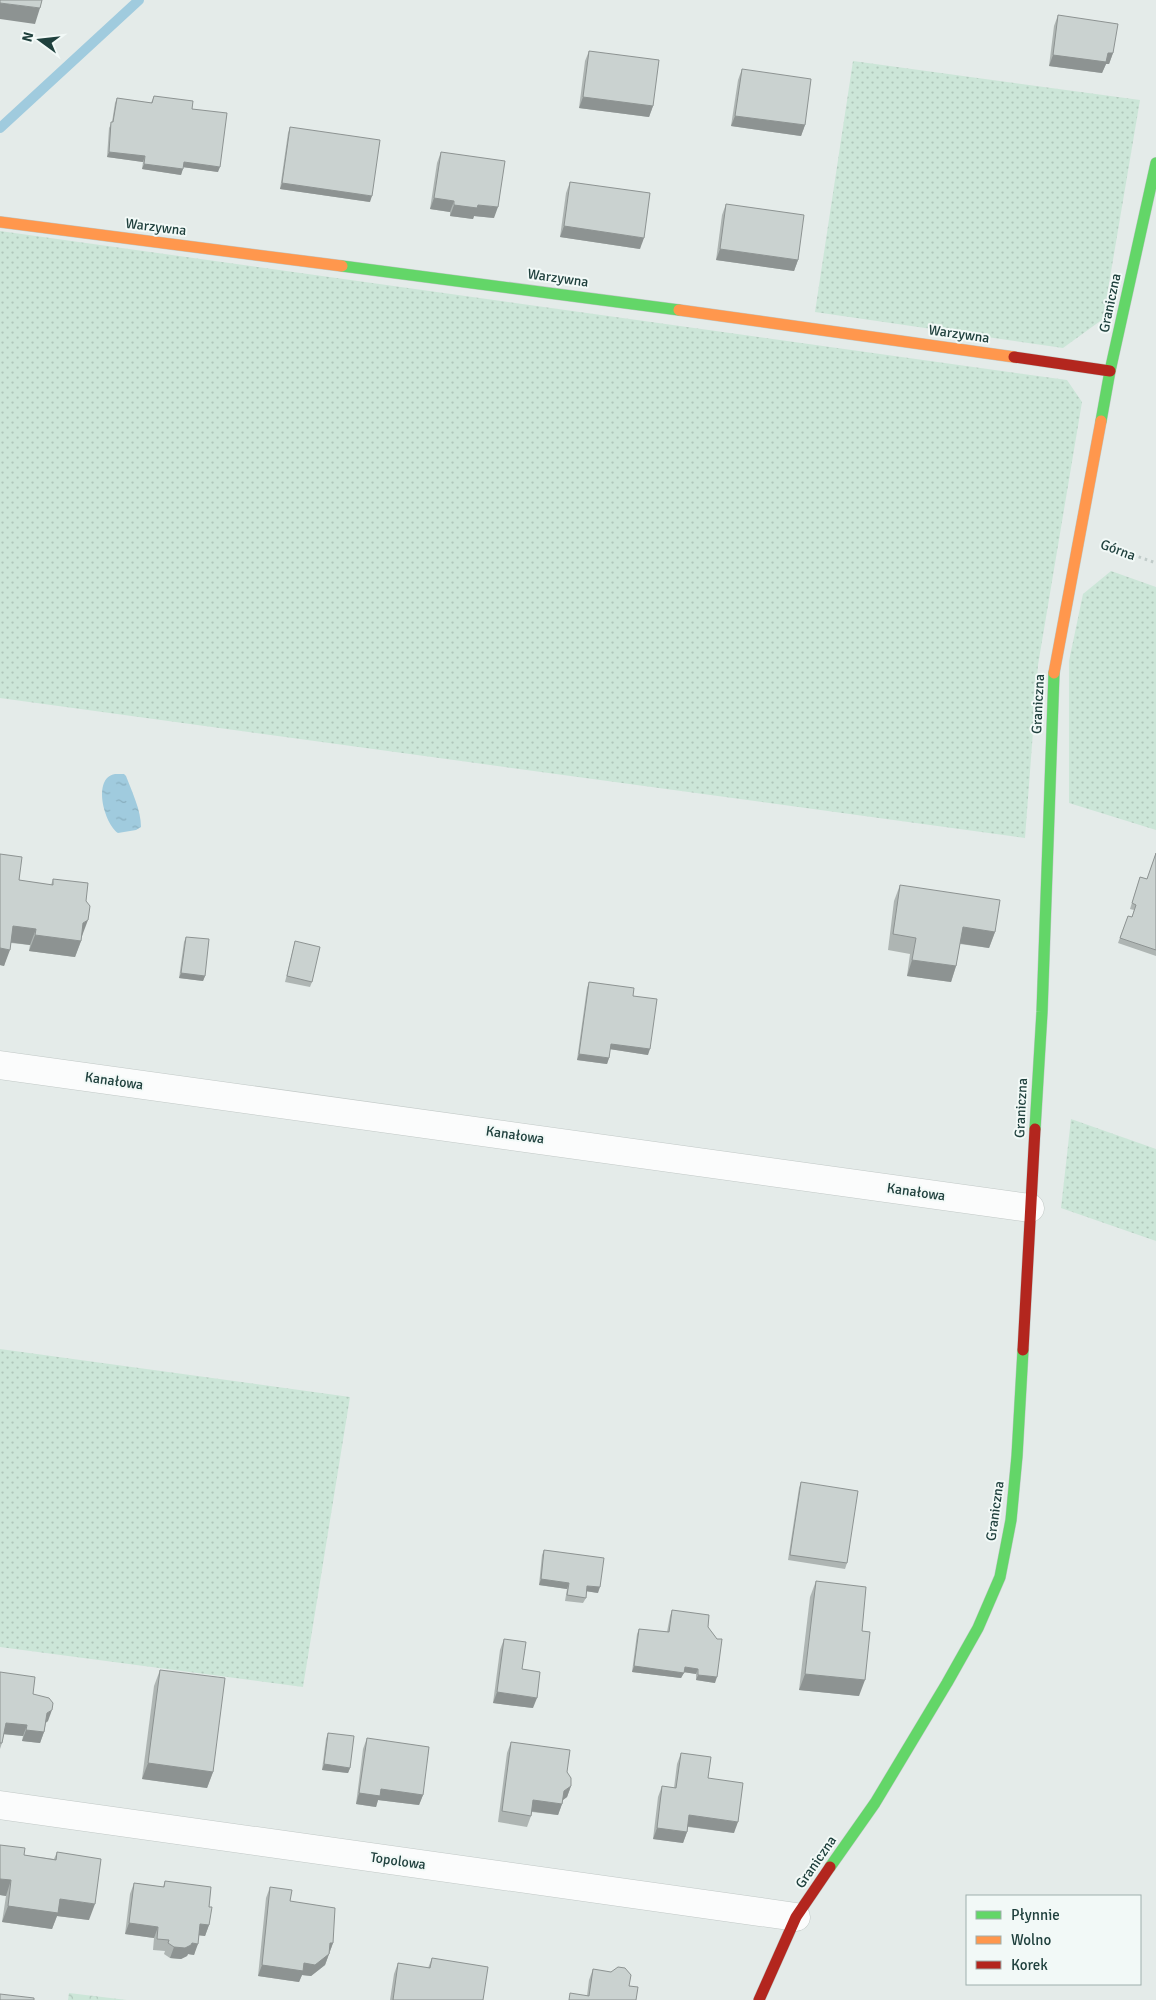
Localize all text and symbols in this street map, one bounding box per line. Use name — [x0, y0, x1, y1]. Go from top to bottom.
north arrow — [15, 15, 65, 65]
text: N — [18, 30, 37, 44]
street label: Warzywna — [124, 215, 188, 239]
street label: Warzywna — [526, 265, 590, 291]
street label: Graniczna — [1095, 272, 1125, 334]
street label: Warzywna — [927, 321, 991, 347]
street label: Górna — [1098, 536, 1138, 564]
street label: Graniczna — [1028, 674, 1048, 734]
street label: Kanałowa — [84, 1068, 144, 1094]
street label: Graniczna — [1011, 1078, 1031, 1138]
street label: Kanałowa — [485, 1122, 545, 1148]
street label: Kanałowa — [886, 1179, 946, 1205]
street label: Graniczna — [982, 1480, 1008, 1542]
street label: Graniczna — [792, 1832, 840, 1892]
street label: Topolowa — [369, 1849, 427, 1873]
legend — [966, 1895, 1141, 1985]
text: Płynnie — [1011, 1906, 1060, 1924]
text: Wolno — [1011, 1931, 1052, 1949]
text: Korek — [1011, 1956, 1048, 1974]

